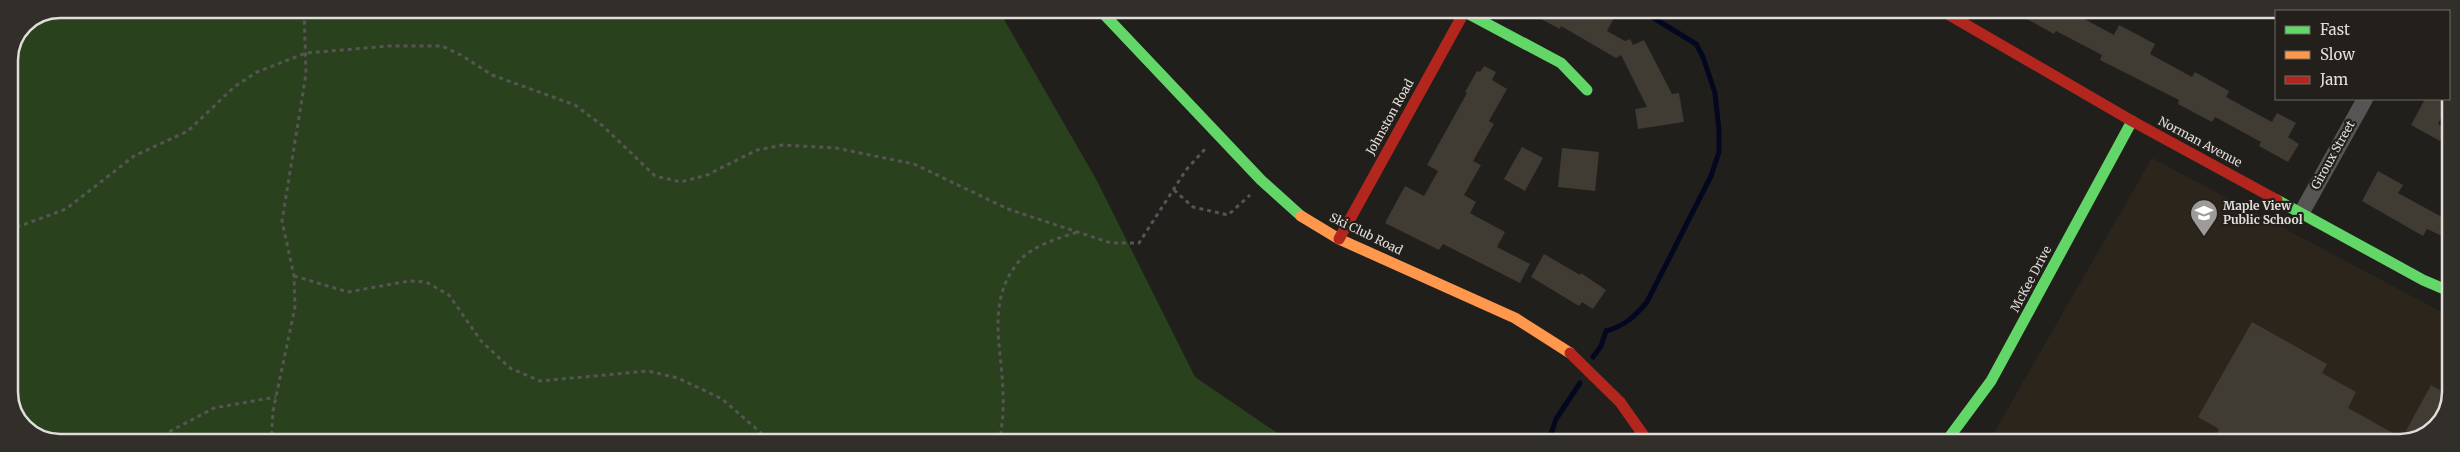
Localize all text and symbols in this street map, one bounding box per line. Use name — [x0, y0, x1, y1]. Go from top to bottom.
legend — [2275, 10, 2450, 100]
text: Fast — [2320, 20, 2350, 39]
text: Slow — [2320, 45, 2355, 64]
text: Jam — [2319, 70, 2348, 89]
street label: Johnston Road — [1362, 76, 1417, 158]
street label: Norman Avenue — [2156, 113, 2245, 170]
street label: Giroux Street — [2307, 117, 2358, 192]
school or university icon: Maple View Public School — [2189, 198, 2219, 237]
place label: Maple View Public School — [2223, 198, 2303, 227]
street label: Ski Club Road — [1327, 209, 1405, 258]
street label: McKee Drive — [2007, 243, 2054, 314]

